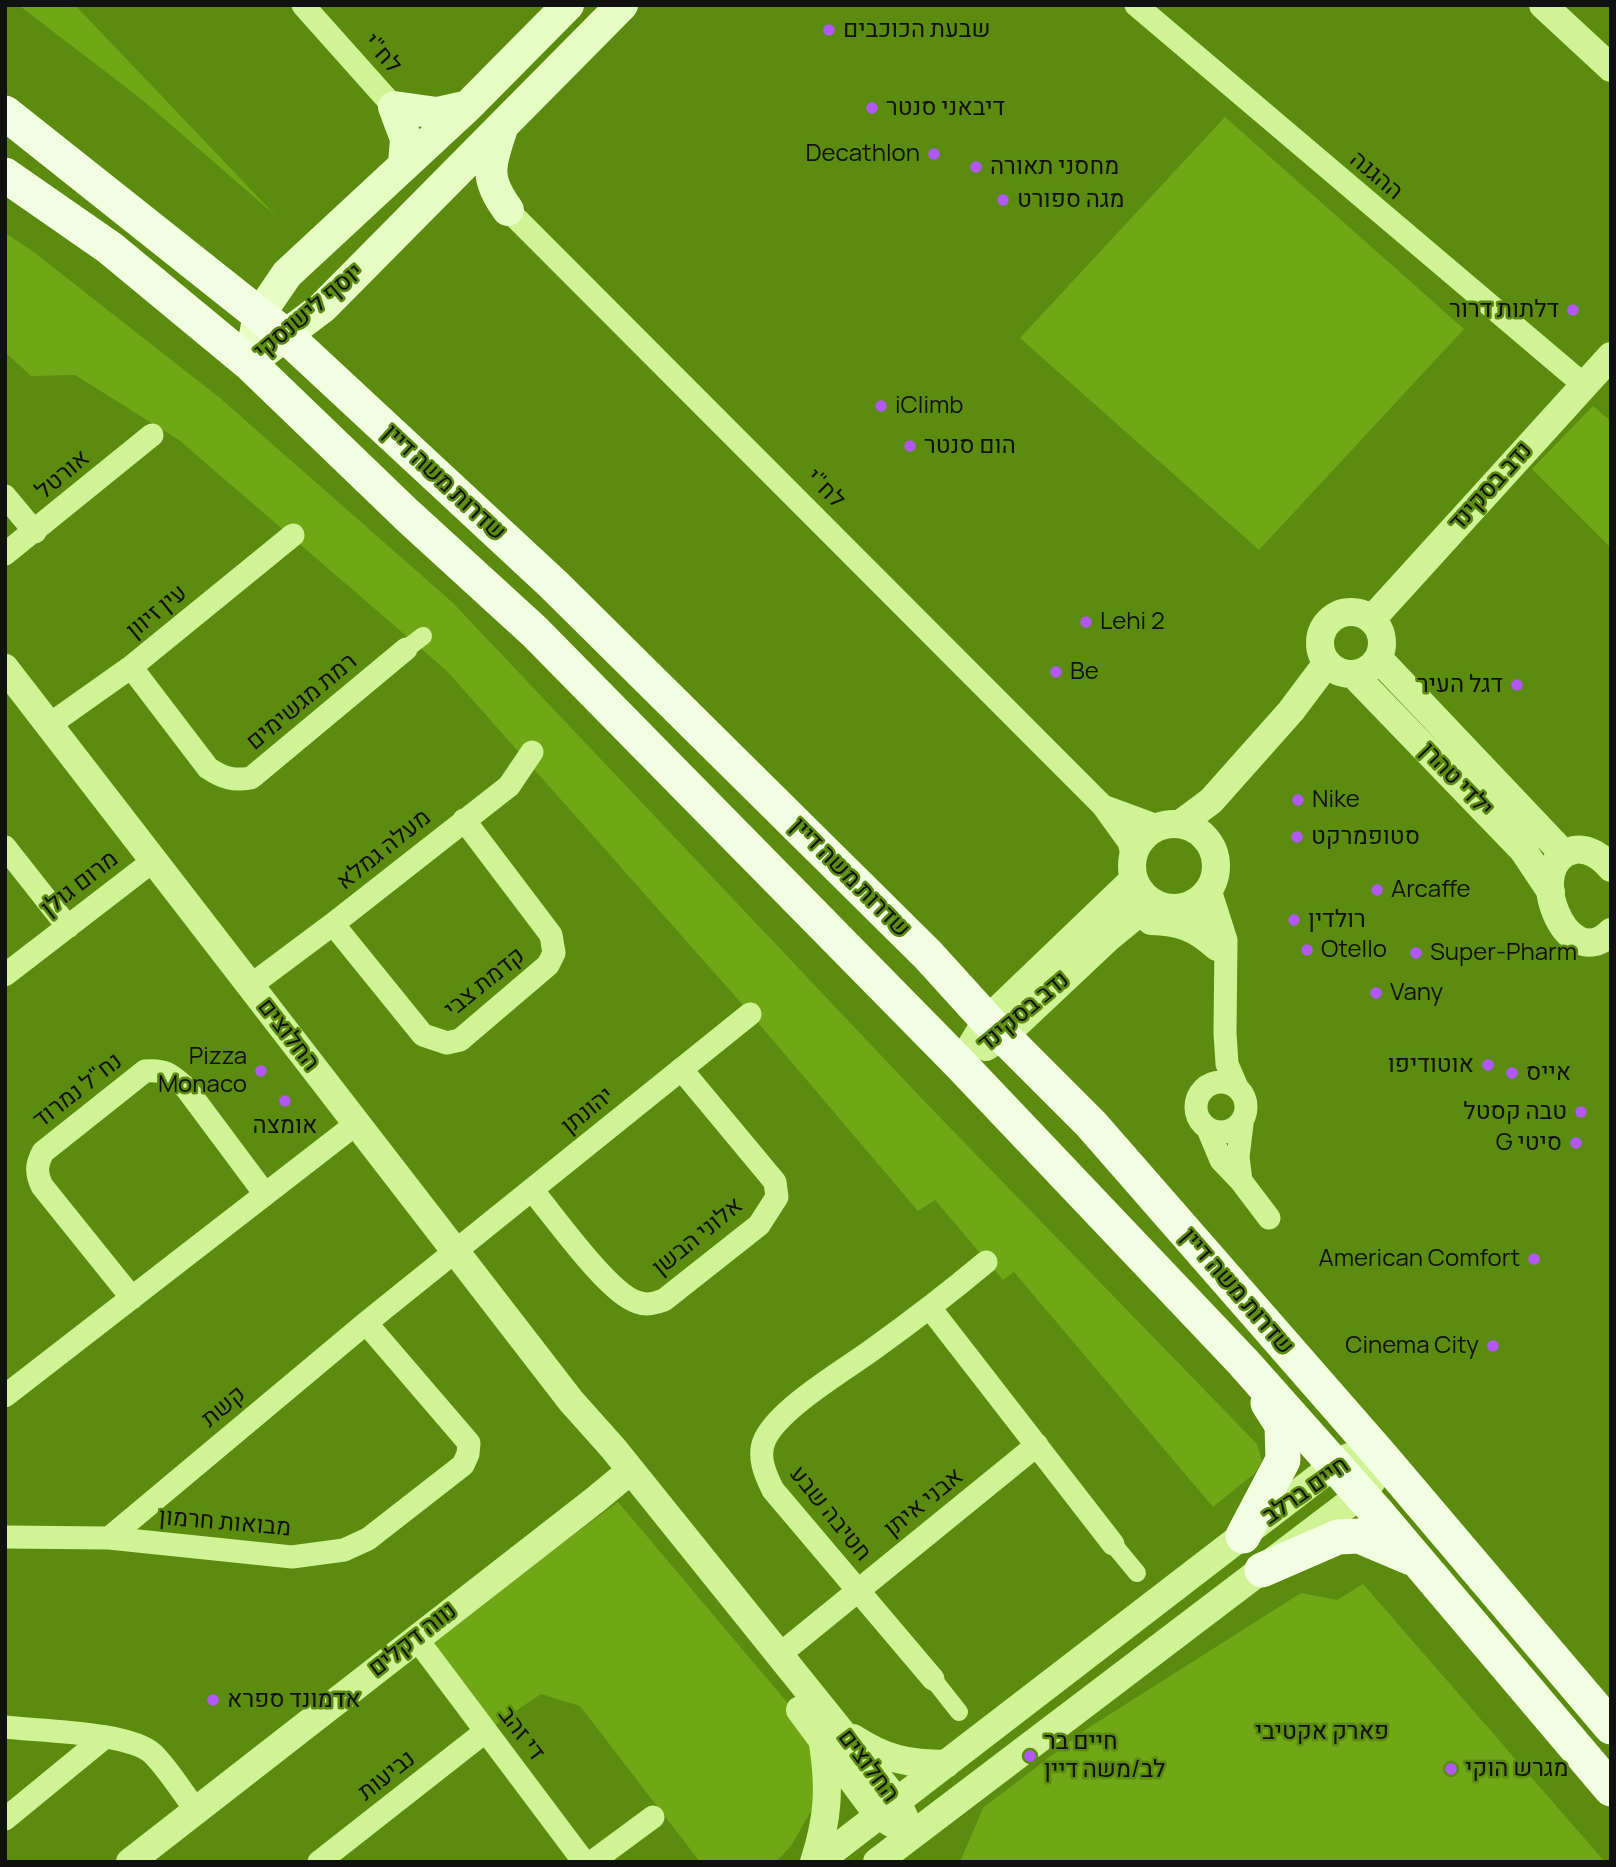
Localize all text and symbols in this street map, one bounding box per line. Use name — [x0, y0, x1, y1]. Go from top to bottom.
place label: שבעת הכוכבים — [843, 16, 990, 44]
marker: שבעת הכוכבים — [821, 22, 837, 38]
street label: לח"י — [357, 28, 407, 80]
place label: דיבאני סנטר — [886, 94, 1005, 122]
marker: דיבאני סנטר — [864, 100, 880, 116]
place label: Decathlon — [805, 140, 920, 168]
marker: Decathlon — [926, 146, 942, 162]
street label: ההגנה — [1344, 146, 1408, 206]
place label: מחסני תאורה — [990, 153, 1119, 181]
marker: מחסני תאורה — [968, 159, 984, 175]
place label: מגה ספורט — [1017, 186, 1124, 214]
marker: מגה ספורט — [995, 192, 1011, 208]
street label: יוסף לישנסקי — [249, 258, 369, 366]
place label: דלתות דרור — [1449, 296, 1559, 324]
marker: דלתות דרור — [1565, 302, 1581, 318]
place label: iClimb — [895, 392, 964, 420]
marker: iClimb — [873, 398, 889, 414]
street label: שדרות משה דיין — [377, 419, 511, 547]
place label: הום סנטר — [924, 432, 1016, 460]
street label: נדב בסקינד — [1444, 437, 1538, 537]
marker: הום סנטר — [902, 438, 918, 454]
street label: אורטל — [30, 444, 96, 506]
street label: לח"י — [799, 463, 851, 515]
street label: עין זיוון — [121, 579, 193, 645]
place label: Lehi 2 — [1100, 608, 1165, 636]
marker: Lehi 2 — [1078, 614, 1094, 630]
street label: רמת מגשימים — [241, 647, 363, 757]
place label: Be — [1070, 658, 1099, 686]
marker: Be — [1048, 664, 1064, 680]
place label: דגל העיר — [1417, 671, 1503, 699]
marker: דגל העיר — [1509, 677, 1525, 693]
street label: ילדי טהרן — [1414, 737, 1498, 823]
place label: Nike — [1312, 786, 1360, 814]
marker: Nike — [1290, 792, 1306, 808]
street label: מעלה גמלא — [331, 803, 437, 897]
street label: שדרות משה דיין — [784, 812, 916, 944]
place label: סטופמרקט — [1311, 823, 1420, 851]
marker: סטופמרקט — [1289, 829, 1305, 845]
street label: מרום גולן — [36, 845, 124, 923]
place label: Arcaffe — [1391, 876, 1471, 904]
marker: Arcaffe — [1369, 882, 1385, 898]
place label: רולדין — [1308, 906, 1366, 934]
marker: רולדין — [1286, 912, 1302, 928]
place label: Otello — [1321, 936, 1387, 964]
place label: Super-Pharm — [1430, 939, 1577, 967]
street label: קדמת צבי — [439, 942, 531, 1024]
marker: Otello — [1299, 942, 1315, 958]
marker: Super-Pharm — [1408, 945, 1424, 961]
street label: נדב בסקינד — [973, 966, 1075, 1058]
place label: Vany — [1390, 979, 1443, 1007]
marker: Vany — [1368, 985, 1384, 1001]
street label: החלוצים — [251, 993, 325, 1077]
place label: Pizza Monaco — [158, 1043, 247, 1099]
street label: נח"ל נמרוד — [28, 1047, 128, 1135]
place label: אוטודיפו — [1388, 1051, 1474, 1079]
marker: אוטודיפו — [1480, 1057, 1496, 1073]
place label: אייס — [1526, 1059, 1571, 1087]
marker: Pizza Monaco — [253, 1063, 269, 1079]
marker: אייס — [1504, 1065, 1520, 1081]
street label: יהונתן — [556, 1081, 620, 1141]
marker: אומצה — [277, 1093, 293, 1109]
place label: טבה קסטל — [1463, 1098, 1567, 1126]
marker: טבה קסטל — [1573, 1104, 1589, 1120]
place label: אומצה — [253, 1112, 317, 1140]
place label: G סיטי — [1496, 1129, 1562, 1157]
marker: G סיטי — [1568, 1135, 1584, 1151]
street label: אלוני הבשן — [647, 1192, 749, 1282]
street label: שדרות משה דיין — [1175, 1223, 1299, 1361]
place label: American Comfort — [1318, 1245, 1520, 1273]
marker: American Comfort — [1526, 1251, 1542, 1267]
place label: Cinema City — [1345, 1332, 1479, 1360]
marker: Cinema City — [1485, 1338, 1501, 1354]
street label: קשת — [196, 1380, 252, 1434]
street label: חיים ברלב — [1257, 1451, 1355, 1531]
street label: חטיבה שבע — [783, 1461, 877, 1567]
street label: אבני איתן — [879, 1462, 969, 1544]
street label: מבואות חרמון — [158, 1503, 292, 1543]
street label: נווה דקלים — [363, 1597, 463, 1683]
place label: אדמונד ספרא — [227, 1686, 361, 1714]
marker: אדמונד ספרא — [205, 1692, 221, 1708]
street label: די זהב — [492, 1701, 550, 1767]
park label: פארק אקטיבי — [1255, 1718, 1389, 1746]
street label: החלוצים — [831, 1724, 905, 1808]
place label: חיים בר לב/משה דיין — [1044, 1728, 1165, 1784]
street label: נביעות — [353, 1745, 421, 1807]
marker: חיים בר לב/משה דיין — [1022, 1748, 1038, 1764]
place label: מגרש הוקי — [1465, 1755, 1568, 1783]
marker: מגרש הוקי — [1443, 1761, 1459, 1777]

